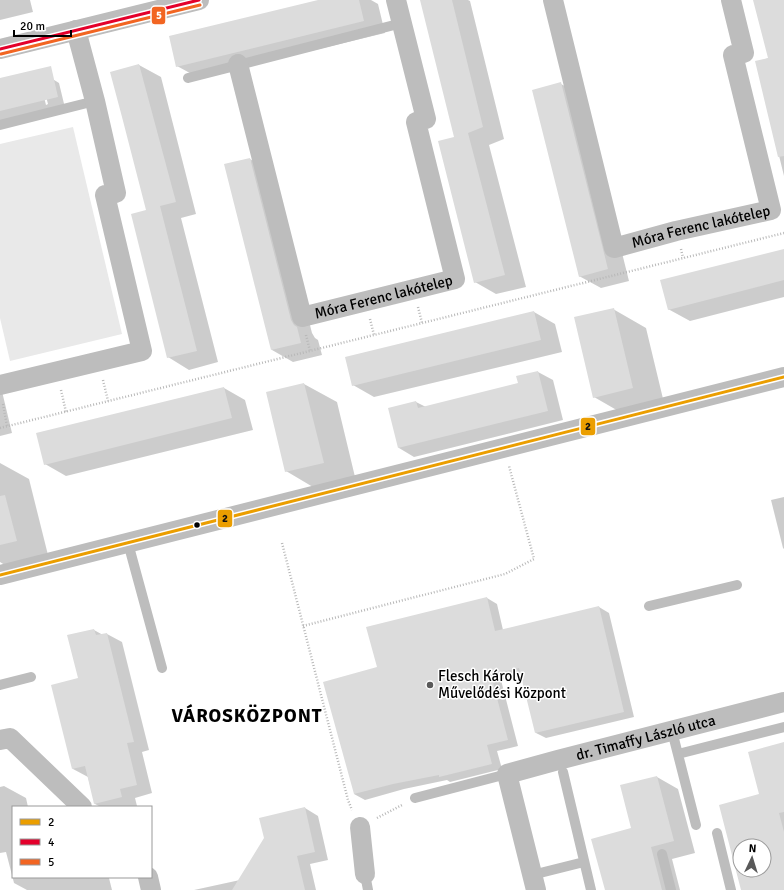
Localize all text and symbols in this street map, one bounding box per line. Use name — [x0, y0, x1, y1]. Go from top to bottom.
line badge: 5 — [151, 6, 166, 25]
text: 5 — [156, 9, 162, 22]
scale bar — [14, 12, 71, 38]
text: 20 m — [20, 19, 45, 34]
street label: Móra Ferenc lakótelep — [630, 201, 772, 252]
street label: Móra Ferenc lakótelep — [313, 271, 455, 323]
line badge: 2 — [580, 417, 596, 436]
text: 2 — [585, 420, 591, 433]
line badge: 2 — [217, 509, 233, 528]
text: 2 — [222, 512, 228, 525]
unlabelled marker — [192, 520, 202, 530]
place label: Flesch Károly Művelődési Központ — [438, 667, 566, 702]
marker: Flesch Károly Művelődési Központ — [425, 680, 435, 690]
district label: VÁROSKÖZPONT — [171, 704, 323, 728]
street label: dr. Timaffy László utca — [574, 711, 717, 764]
legend — [12, 806, 152, 878]
text: 2 — [48, 815, 54, 830]
text: 4 — [48, 835, 55, 850]
north arrow — [732, 838, 772, 878]
text: N — [748, 842, 757, 855]
text: 5 — [48, 855, 54, 870]

